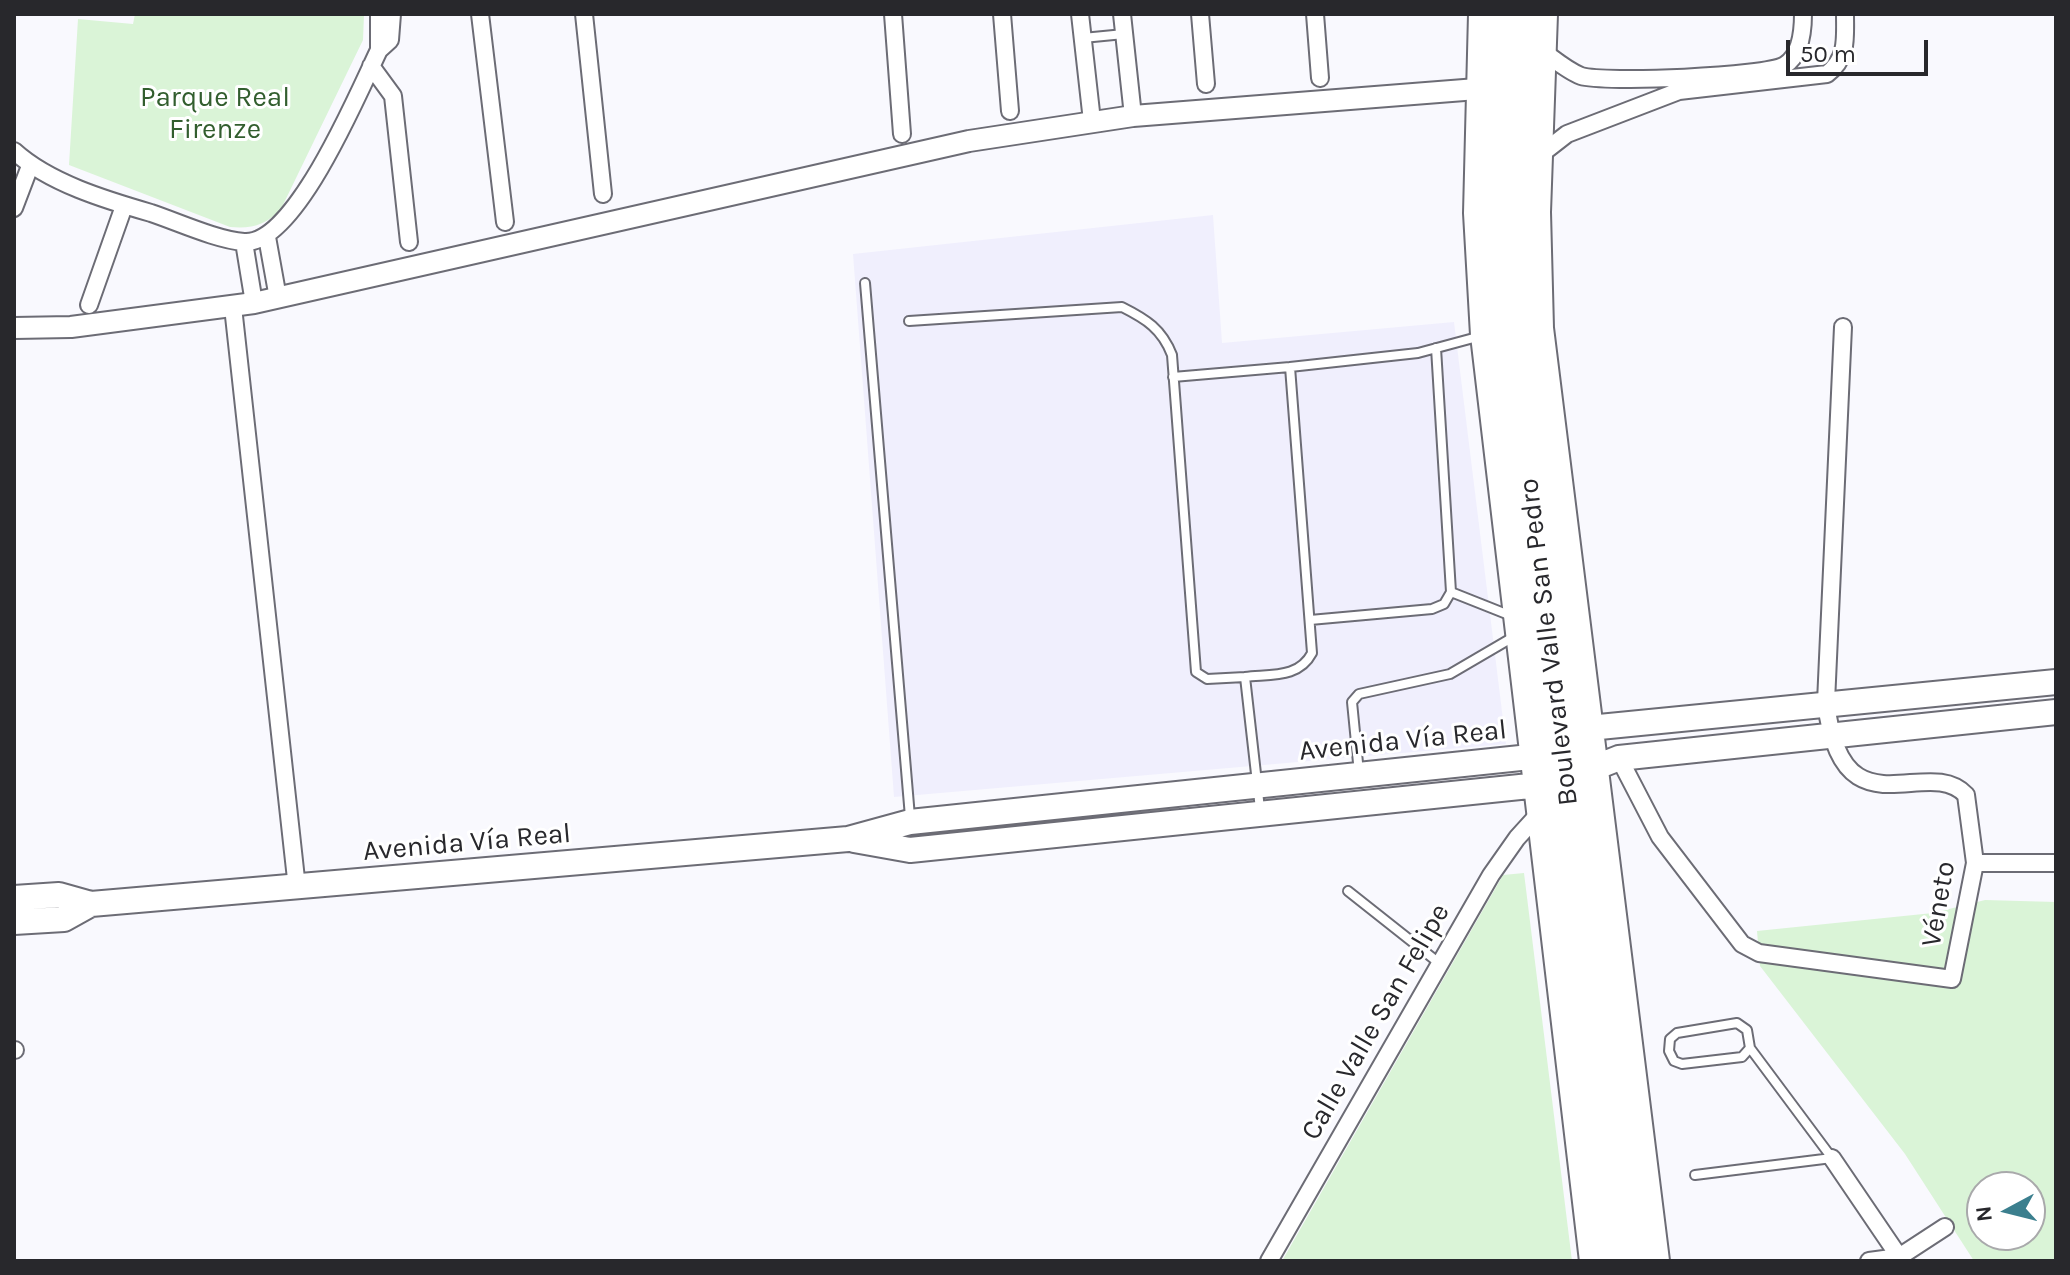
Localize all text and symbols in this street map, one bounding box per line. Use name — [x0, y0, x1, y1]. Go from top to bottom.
scale bar — [1790, 24, 1932, 74]
text: 50 m — [1800, 40, 1856, 68]
park label: Parque Real Firenze — [140, 81, 290, 147]
street label: Boulevard Valle San Pedro — [1512, 476, 1586, 808]
street label: Avenida Vía Real — [1297, 713, 1509, 769]
street label: Avenida Vía Real — [362, 817, 572, 869]
street label: Véneto — [1915, 859, 1963, 949]
street label: Calle Valle San Felipe — [1295, 898, 1457, 1146]
north arrow — [1966, 1171, 2046, 1251]
text: N — [1970, 1204, 1998, 1223]

